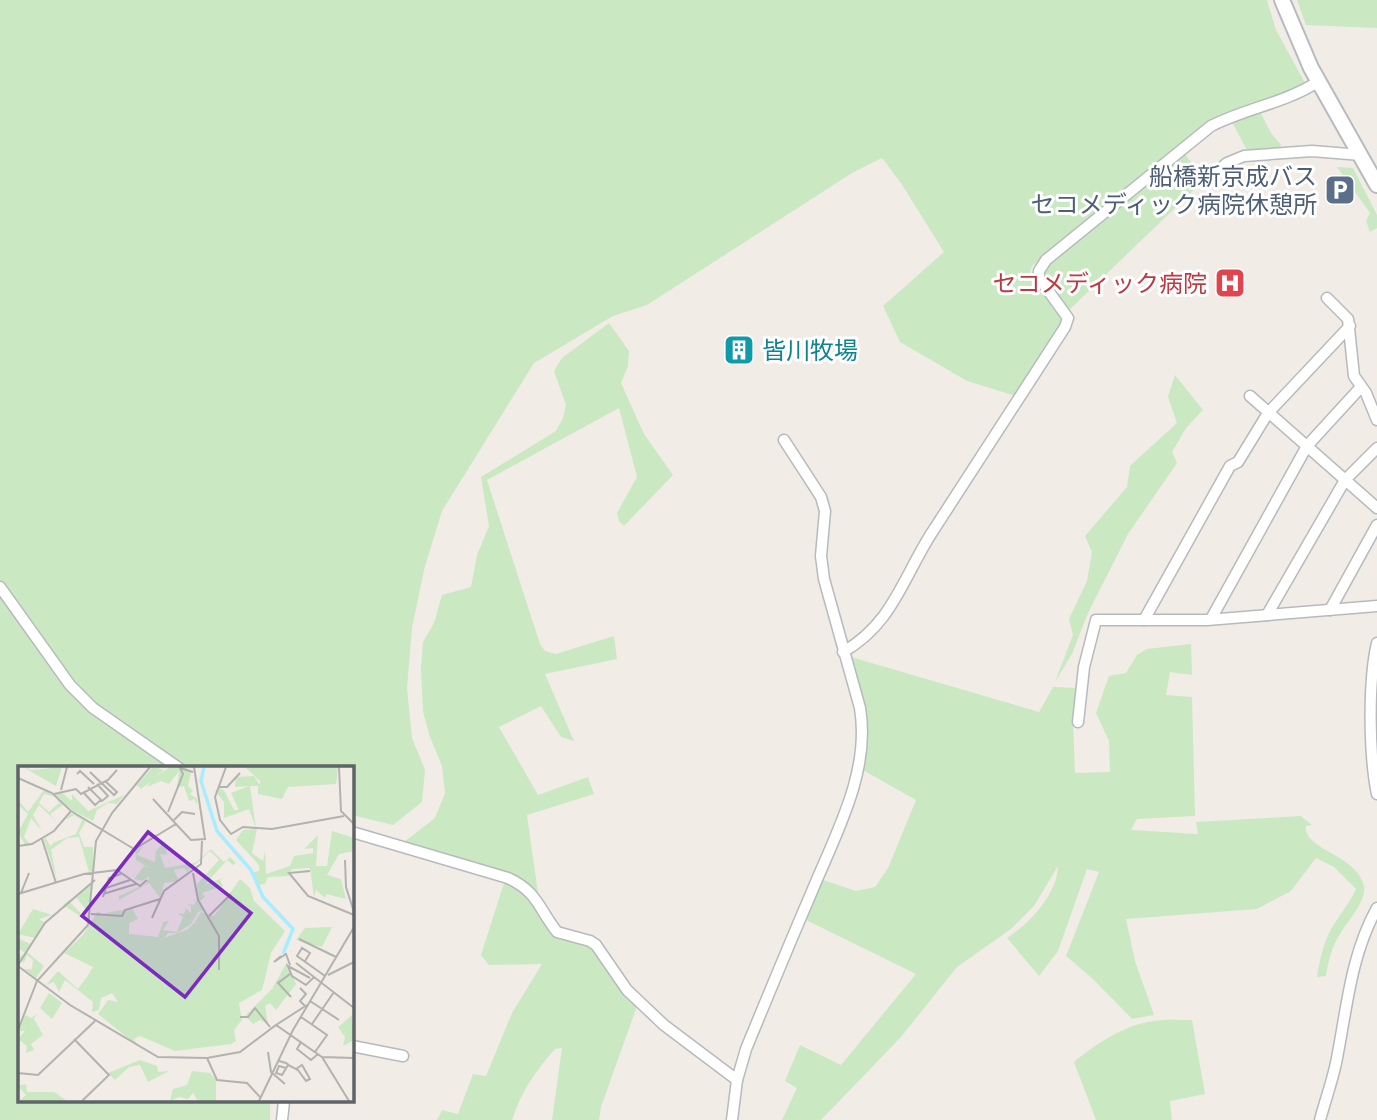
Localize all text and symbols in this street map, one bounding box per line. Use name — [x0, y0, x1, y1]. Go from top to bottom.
place label: 船橋新京成バス セコメディック病院休憩所 — [1031, 160, 1317, 221]
parking icon: 船橋新京成バス セコメディック病院休憩所 — [1323, 173, 1357, 207]
hospital icon: セコメディック病院 — [1213, 266, 1247, 300]
place label: セコメディック病院 — [993, 267, 1207, 300]
building icon: 皆川牧場 — [722, 333, 756, 367]
place label: 皆川牧場 — [762, 334, 858, 367]
inset map — [18, 766, 354, 1102]

